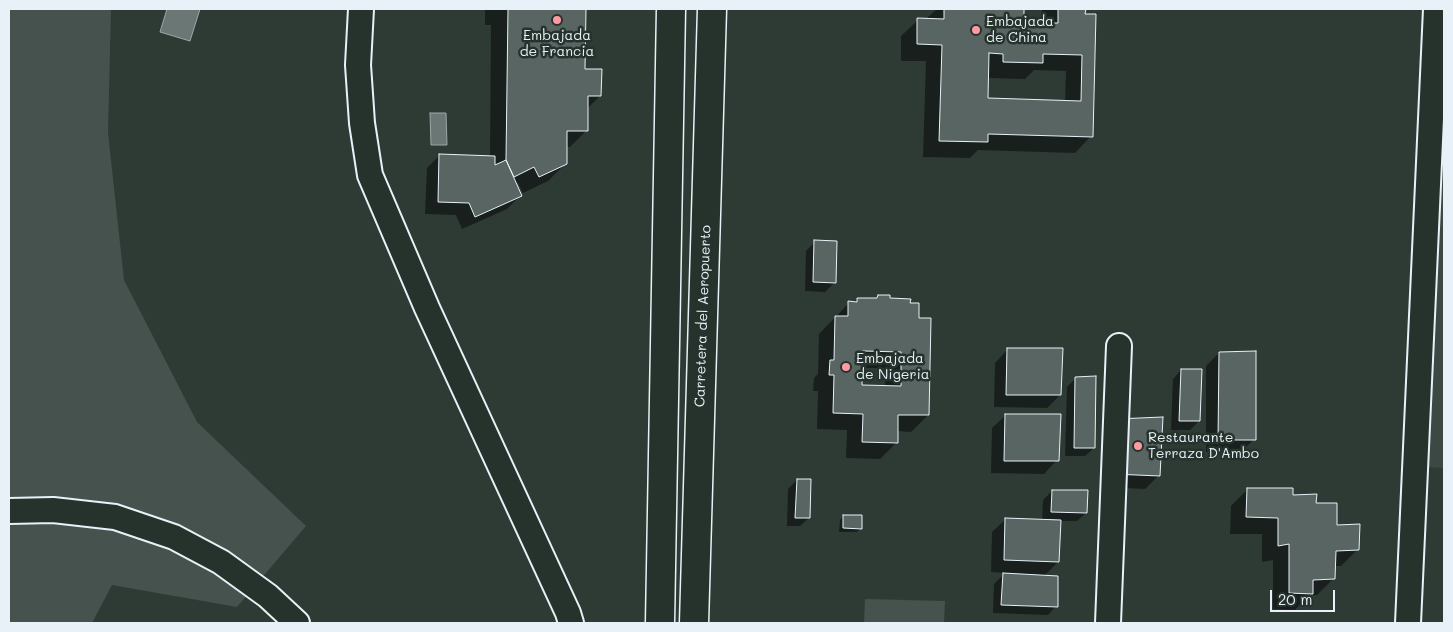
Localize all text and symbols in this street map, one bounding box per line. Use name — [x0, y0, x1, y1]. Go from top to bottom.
marker: Embajada de Francia — [551, 14, 563, 26]
place label: Embajada de China — [986, 14, 1054, 46]
marker: Embajada de China — [970, 24, 982, 36]
place label: Embajada de Francia — [520, 28, 594, 60]
street label: Carretera del Aeropuerto — [691, 225, 715, 407]
place label: Embajada de Nigeria — [856, 351, 929, 384]
marker: Embajada de Nigeria — [840, 361, 852, 373]
place label: Restaurante Terraza D'Ambo — [1148, 430, 1259, 462]
marker: Restaurante Terraza D'Ambo — [1132, 440, 1144, 452]
scale bar — [1273, 580, 1338, 612]
text: 20 m — [1278, 589, 1312, 609]

